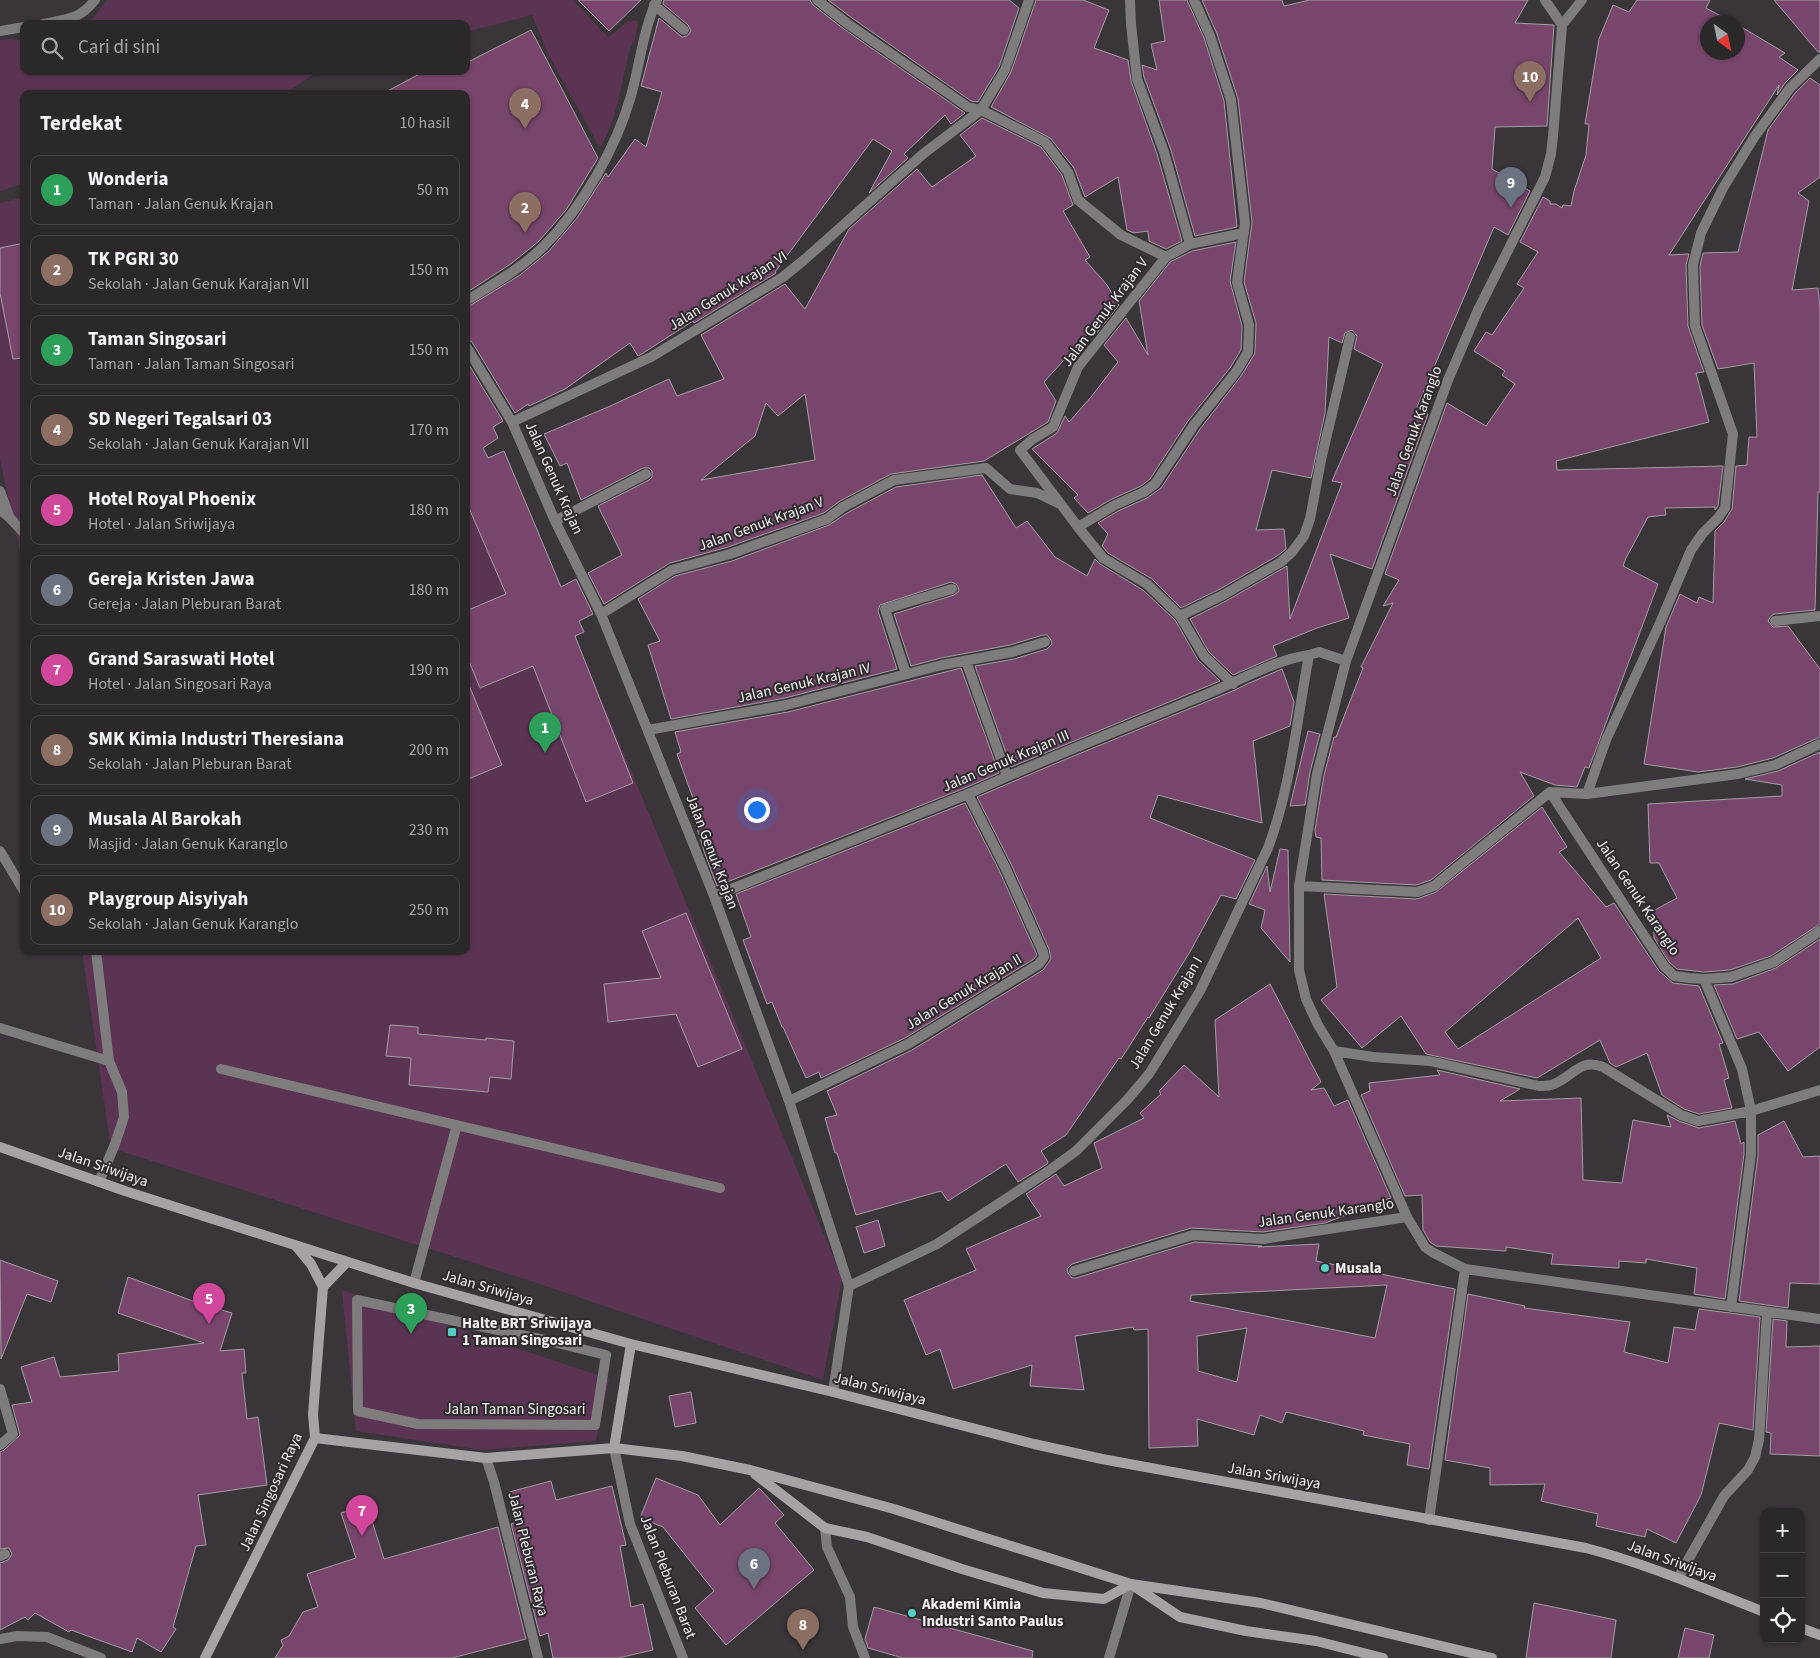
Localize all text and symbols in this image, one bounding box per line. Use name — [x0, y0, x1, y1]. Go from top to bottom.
north arrow — [1700, 15, 1745, 60]
search box — [20, 20, 470, 75]
icon: search — [38, 34, 66, 62]
text: Cari di sini — [78, 34, 160, 61]
pin: 10 — [1514, 61, 1546, 102]
pin: 4 — [509, 88, 541, 129]
text: Terdekat — [40, 108, 122, 138]
text: 10 hasil — [399, 112, 450, 134]
text: Wonderia — [88, 166, 168, 193]
pin: 9 — [1495, 167, 1527, 208]
text: 1 — [53, 179, 61, 201]
text: 50 m — [417, 179, 449, 201]
pin: 2 — [509, 192, 541, 233]
text: Taman · Jalan Genuk Krajan — [88, 193, 273, 215]
text: TK PGRI 30 — [88, 246, 179, 273]
street label: Jalan Genuk Krajan VI — [665, 246, 791, 336]
street label: Jalan Genuk Krajan V — [1057, 253, 1153, 371]
text: 2 — [53, 259, 61, 281]
text: 150 m — [409, 259, 449, 281]
text: Sekolah · Jalan Genuk Karajan VII — [88, 273, 309, 295]
text: Taman Singosari — [88, 326, 227, 353]
text: 3 — [53, 339, 61, 361]
text: 150 m — [409, 339, 449, 361]
text: Taman · Jalan Taman Singosari — [88, 353, 295, 375]
street label: Jalan Genuk Karanglo — [1381, 363, 1447, 499]
text: SD Negeri Tegalsari 03 — [88, 406, 272, 433]
street label: Jalan Genuk Krajan — [520, 418, 588, 538]
text: 4 — [53, 419, 61, 441]
text: 170 m — [409, 419, 449, 441]
text: Sekolah · Jalan Genuk Karajan VII — [88, 433, 309, 455]
text: Hotel Royal Phoenix — [88, 486, 256, 513]
street label: Jalan Genuk Krajan V — [695, 491, 827, 556]
text: 5 — [53, 499, 61, 521]
text: 180 m — [409, 499, 449, 521]
text: Hotel · Jalan Sriwijaya — [88, 513, 235, 535]
text: Gereja Kristen Jawa — [88, 566, 254, 593]
text: 6 — [53, 579, 61, 601]
text: 180 m — [409, 579, 449, 601]
text: Gereja · Jalan Pleburan Barat — [88, 593, 281, 615]
text: Grand Saraswati Hotel — [88, 646, 274, 673]
street label: Jalan Genuk Krajan IV — [735, 657, 873, 709]
text: 7 — [53, 659, 61, 681]
text: 190 m — [409, 659, 449, 681]
text: Hotel · Jalan Singosari Raya — [88, 673, 272, 695]
pin: 1 — [529, 712, 561, 753]
street label: Jalan Genuk Krajan III — [939, 725, 1073, 797]
text: SMK Kimia Industri Theresiana — [88, 726, 344, 753]
text: 8 — [53, 739, 61, 761]
text: 200 m — [409, 739, 449, 761]
text: Sekolah · Jalan Pleburan Barat — [88, 753, 292, 775]
street label: Jalan Genuk Krajan — [680, 792, 744, 912]
your location — [744, 797, 770, 823]
text: Musala Al Barokah — [88, 806, 242, 833]
text: 9 — [53, 819, 61, 841]
text: 230 m — [409, 819, 449, 841]
text: Masjid · Jalan Genuk Karanglo — [88, 833, 288, 855]
street label: Jalan Genuk Karanglo — [1591, 834, 1685, 960]
text: Playgroup Aisyiyah — [88, 886, 248, 913]
text: 10 — [49, 899, 65, 921]
text: 250 m — [409, 899, 449, 921]
text: Sekolah · Jalan Genuk Karanglo — [88, 913, 298, 935]
street label: Jalan Genuk Krajan II — [902, 949, 1026, 1035]
street label: Jalan Genuk Krajan I — [1124, 953, 1208, 1073]
street label: Jalan Sriwijaya — [55, 1142, 151, 1192]
street label: Jalan Genuk Karanglo — [1257, 1193, 1395, 1233]
place label: Musala — [1335, 1258, 1382, 1279]
marker: Musala — [1319, 1262, 1331, 1274]
street label: Jalan Sriwijaya — [440, 1265, 536, 1311]
pin: 5 — [193, 1283, 225, 1324]
pin: 3 — [395, 1293, 427, 1334]
place label: Halte BRT Sriwijaya 1 Taman Singosari — [462, 1313, 592, 1351]
marker: Halte BRT Sriwijaya 1 Taman Singosari — [446, 1326, 458, 1338]
street label: Jalan Sriwijaya — [832, 1367, 928, 1411]
street label: Jalan Taman Singosari — [444, 1399, 586, 1420]
street label: Jalan Singosari Raya — [234, 1429, 308, 1555]
street label: Jalan Sriwijaya — [1226, 1457, 1322, 1495]
street label: Jalan Pleburan Raya — [502, 1490, 554, 1618]
pin: 7 — [346, 1495, 378, 1536]
map controls — [1760, 1508, 1805, 1643]
button: + — [1760, 1508, 1805, 1553]
street label: Jalan Pleburan Barat — [635, 1512, 701, 1642]
street label: Jalan Sriwijaya — [1624, 1535, 1720, 1587]
pin: 6 — [738, 1548, 770, 1589]
button: − — [1760, 1553, 1805, 1598]
place label: Akademi Kimia Industri Santo Paulus — [921, 1594, 1064, 1632]
button: locate — [1760, 1598, 1805, 1643]
marker: Akademi Kimia Industri Santo Paulus — [906, 1607, 918, 1619]
pin: 8 — [787, 1609, 819, 1650]

